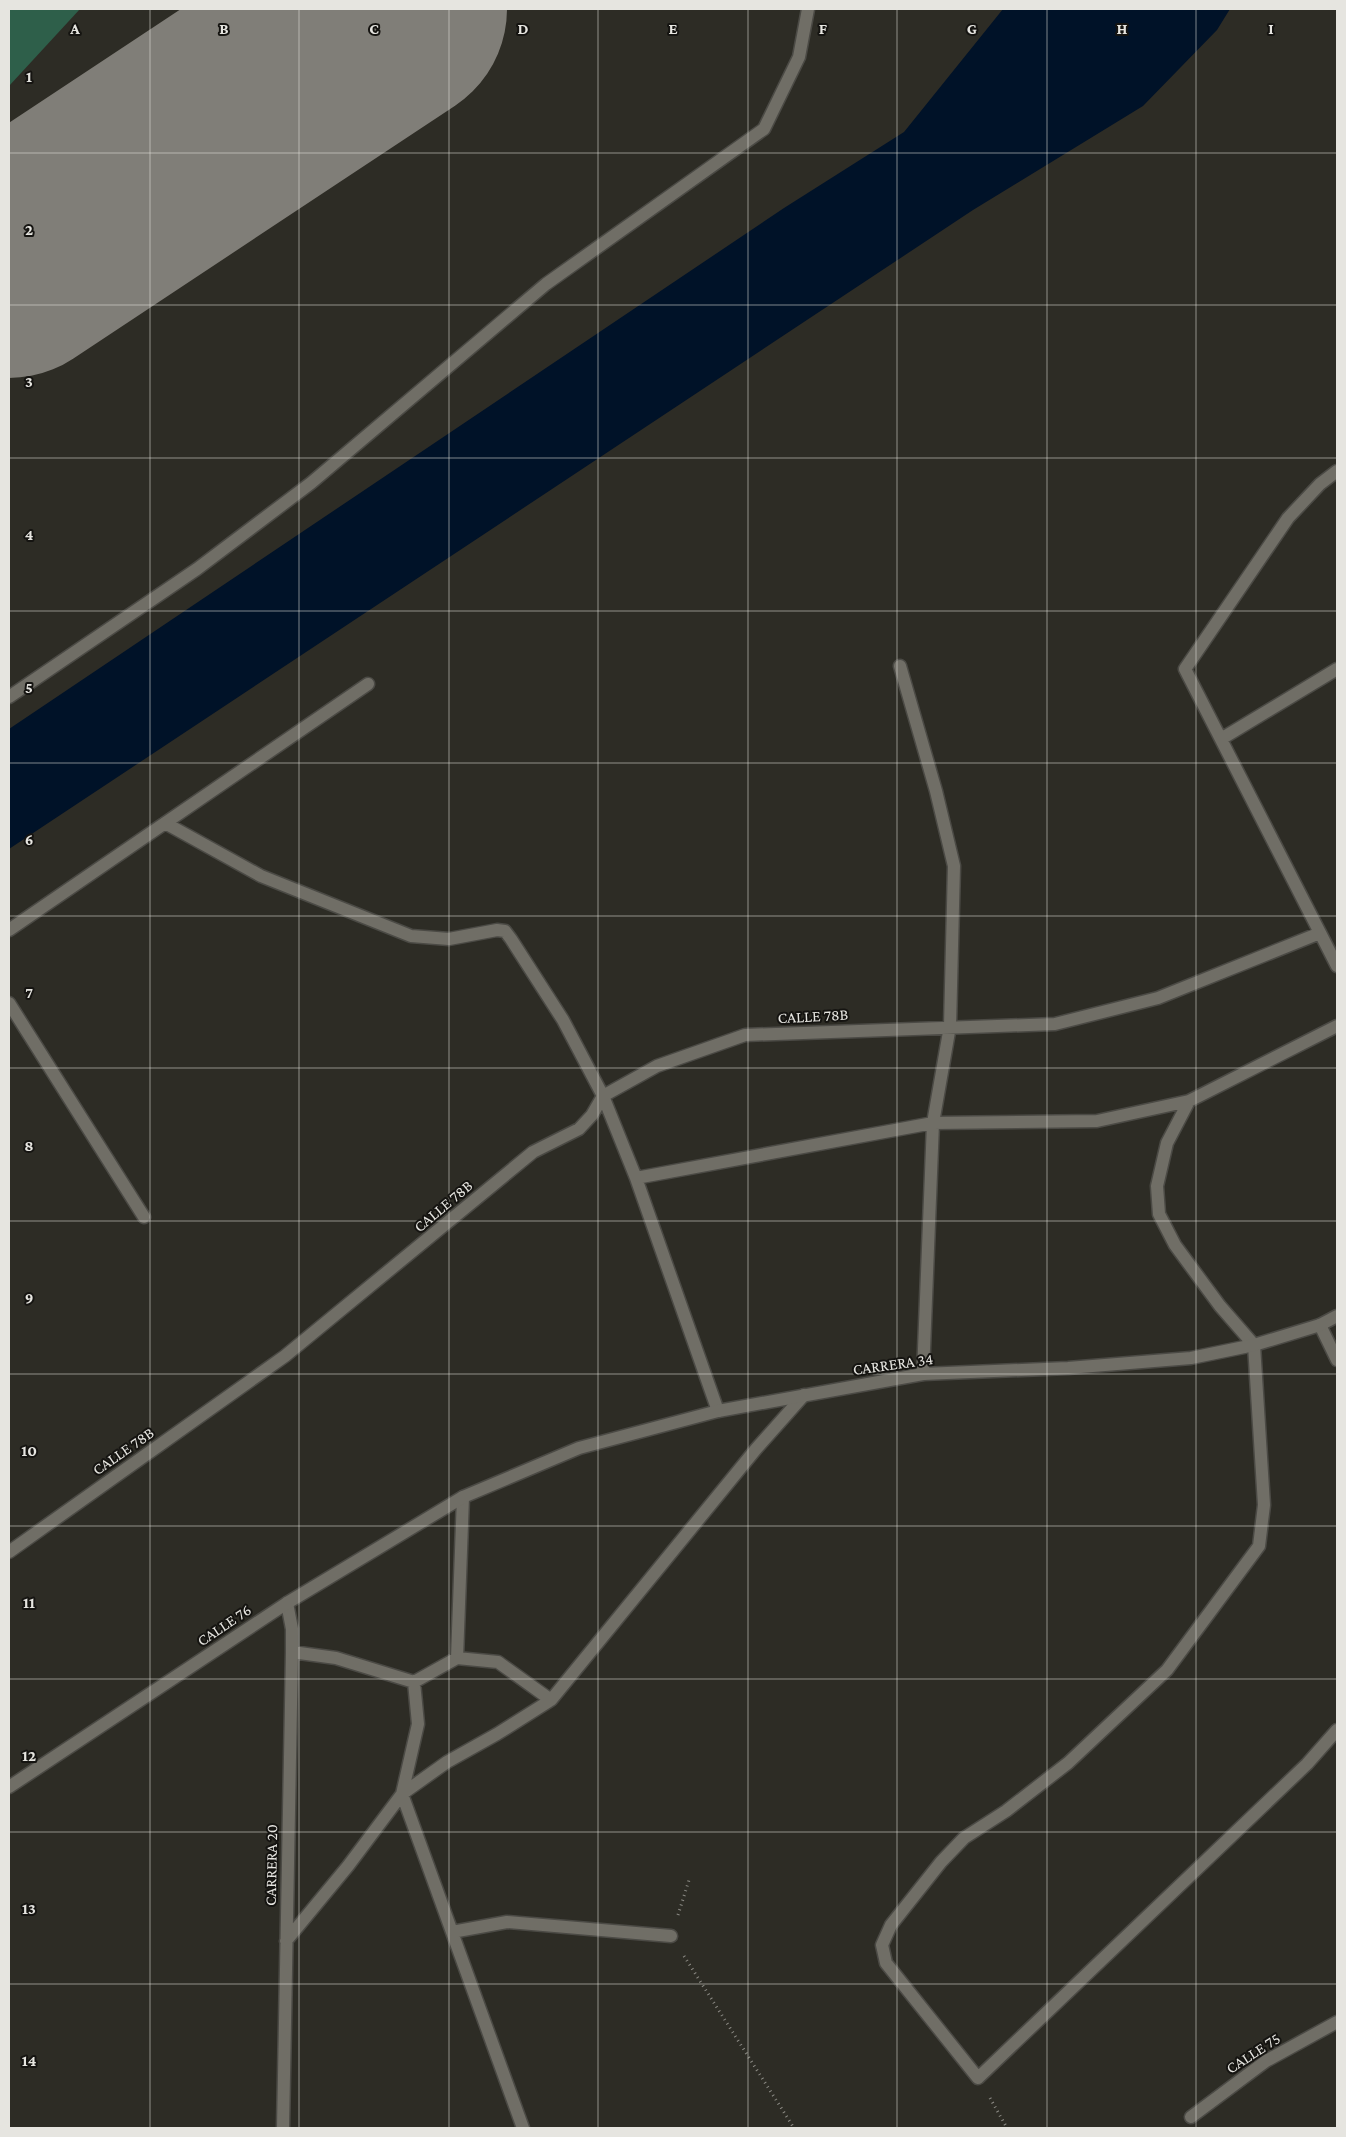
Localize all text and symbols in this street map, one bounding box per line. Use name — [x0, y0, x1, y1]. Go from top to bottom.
text: A — [69, 20, 80, 37]
text: B — [219, 20, 229, 37]
text: C — [369, 20, 379, 37]
text: D — [517, 20, 529, 37]
text: E — [668, 20, 678, 37]
text: F — [819, 20, 828, 37]
text: G — [967, 20, 977, 37]
text: H — [1117, 20, 1128, 37]
text: I — [1268, 20, 1274, 37]
text: 1 — [26, 68, 32, 85]
text: 2 — [25, 221, 33, 238]
text: 3 — [25, 373, 33, 390]
text: 4 — [25, 526, 34, 543]
text: 5 — [25, 679, 33, 696]
text: 6 — [25, 831, 33, 848]
text: 7 — [25, 984, 33, 1001]
street label: CALLE 78B — [777, 1006, 849, 1026]
text: 8 — [24, 1137, 34, 1154]
street label: CALLE 78B — [410, 1177, 476, 1235]
text: 9 — [25, 1289, 33, 1306]
street label: CARRERA 34 — [852, 1350, 934, 1378]
street label: CALLE 78B — [89, 1424, 157, 1478]
text: 10 — [21, 1442, 37, 1459]
text: 11 — [23, 1594, 35, 1611]
street label: CALLE 76 — [194, 1601, 254, 1649]
text: 12 — [22, 1747, 36, 1764]
street label: CARRERA 20 — [262, 1824, 280, 1906]
text: 13 — [22, 1900, 36, 1917]
street label: CALLE 75 — [1223, 2029, 1283, 2077]
text: 14 — [22, 2052, 37, 2069]

